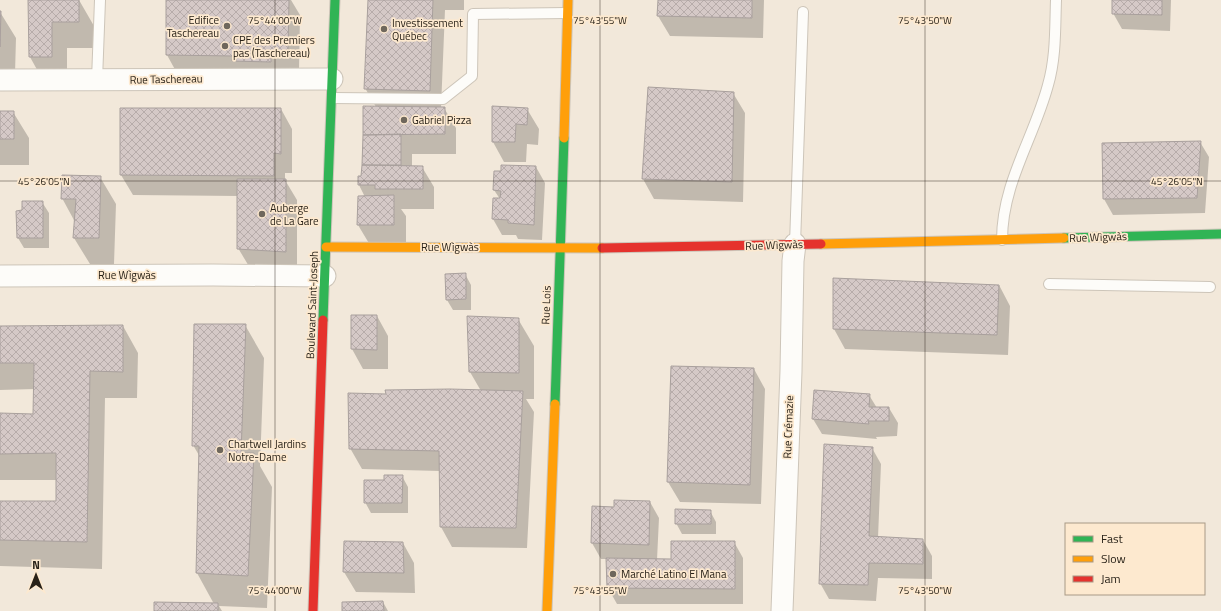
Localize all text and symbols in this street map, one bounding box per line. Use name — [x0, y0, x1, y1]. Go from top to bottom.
place label: Edifice Taschereau — [167, 12, 219, 41]
text: 75°44'00"W — [248, 13, 302, 28]
text: 75°43'55"W — [573, 13, 627, 28]
text: 75°43'50"W — [898, 13, 952, 28]
place label: Investissement Québec — [392, 15, 463, 44]
marker: Edifice Taschereau — [222, 21, 232, 31]
marker: Investissement Québec — [379, 24, 389, 34]
place label: CPE des Premiers pas (Taschereau) — [233, 32, 315, 61]
marker: CPE des Premiers pas (Taschereau) — [220, 41, 230, 51]
street label: Rue Taschereau — [129, 70, 203, 88]
place label: Gabriel Pizza — [412, 112, 472, 128]
marker: Gabriel Pizza — [399, 115, 409, 125]
text: 45°26'05"N — [18, 174, 70, 189]
text: 45°26'05"N — [1151, 174, 1203, 189]
place label: Auberge de La Gare — [270, 200, 319, 229]
marker: Auberge de La Gare — [257, 209, 267, 219]
street label: Rue Wìgwàs — [1069, 228, 1127, 246]
street label: Rue Wìgwàs — [745, 236, 803, 254]
street label: Rue Wìgwàs — [421, 239, 479, 255]
street label: Boulevard Saint-Joseph — [302, 251, 322, 359]
street label: Rue Wìgwàs — [98, 267, 156, 283]
street label: Rue Lois — [537, 285, 555, 325]
street label: Rue Crémazie — [779, 395, 797, 459]
place label: Chartwell Jardins Notre-Dame — [228, 436, 306, 465]
marker: Chartwell Jardins Notre-Dame — [215, 445, 225, 455]
legend — [1065, 523, 1205, 595]
text: Fast — [1101, 529, 1124, 548]
text: Slow — [1101, 549, 1126, 568]
north arrow — [16, 555, 56, 595]
text: N — [32, 557, 40, 573]
place label: Marché Latino El Mana — [621, 566, 727, 582]
marker: Marché Latino El Mana — [608, 569, 618, 579]
text: Jam — [1101, 569, 1121, 588]
text: 75°44'00"W — [248, 583, 302, 598]
text: 75°43'55"W — [573, 583, 627, 598]
text: 75°43'50"W — [898, 583, 952, 598]

